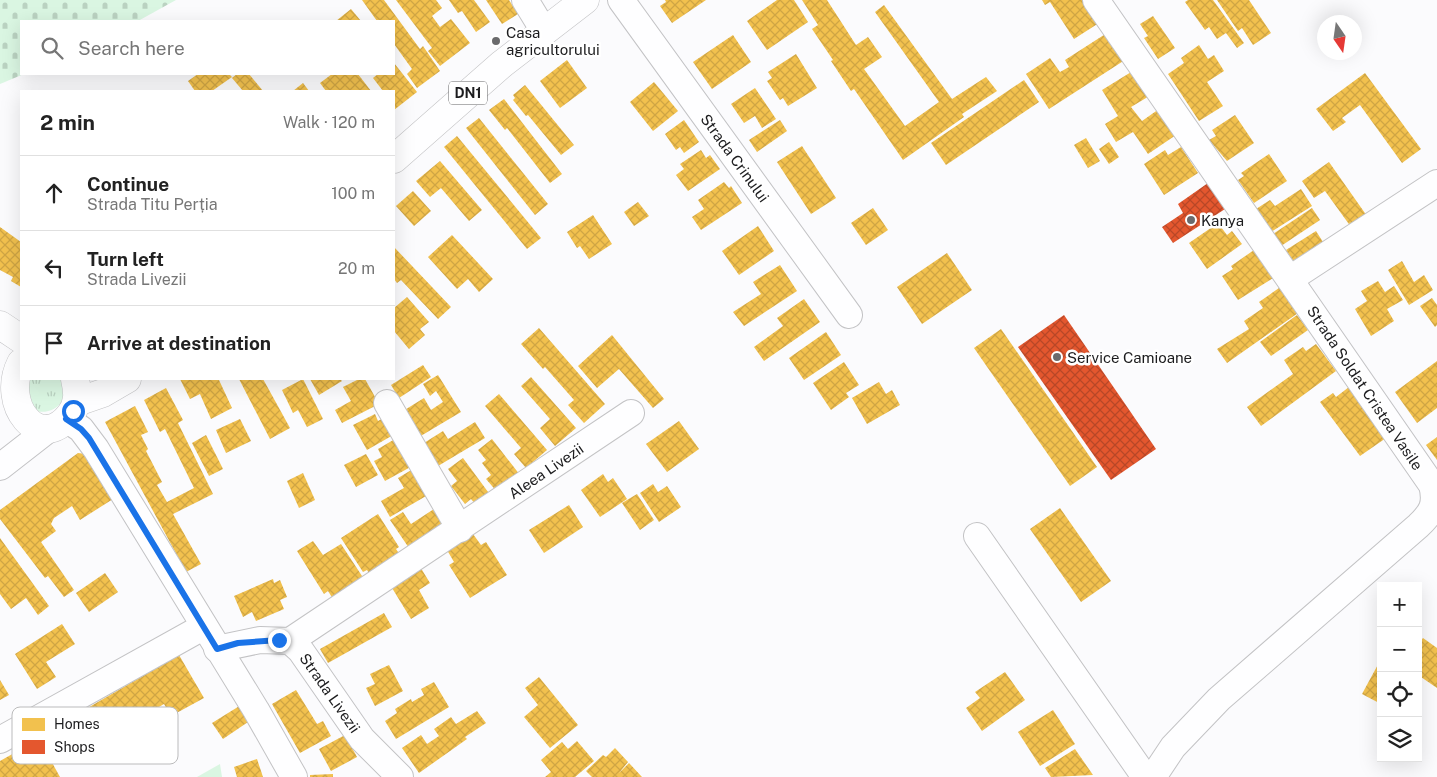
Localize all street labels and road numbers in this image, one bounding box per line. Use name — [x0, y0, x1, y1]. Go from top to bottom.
road number: DN1 — [449, 82, 487, 105]
street label: Strada Crinului — [697, 111, 773, 205]
street label: Strada Soldat Cristea Vasile — [1304, 303, 1426, 473]
street label: Aleea Livezii — [505, 440, 587, 502]
street label: Strada Livezii — [296, 650, 364, 736]

